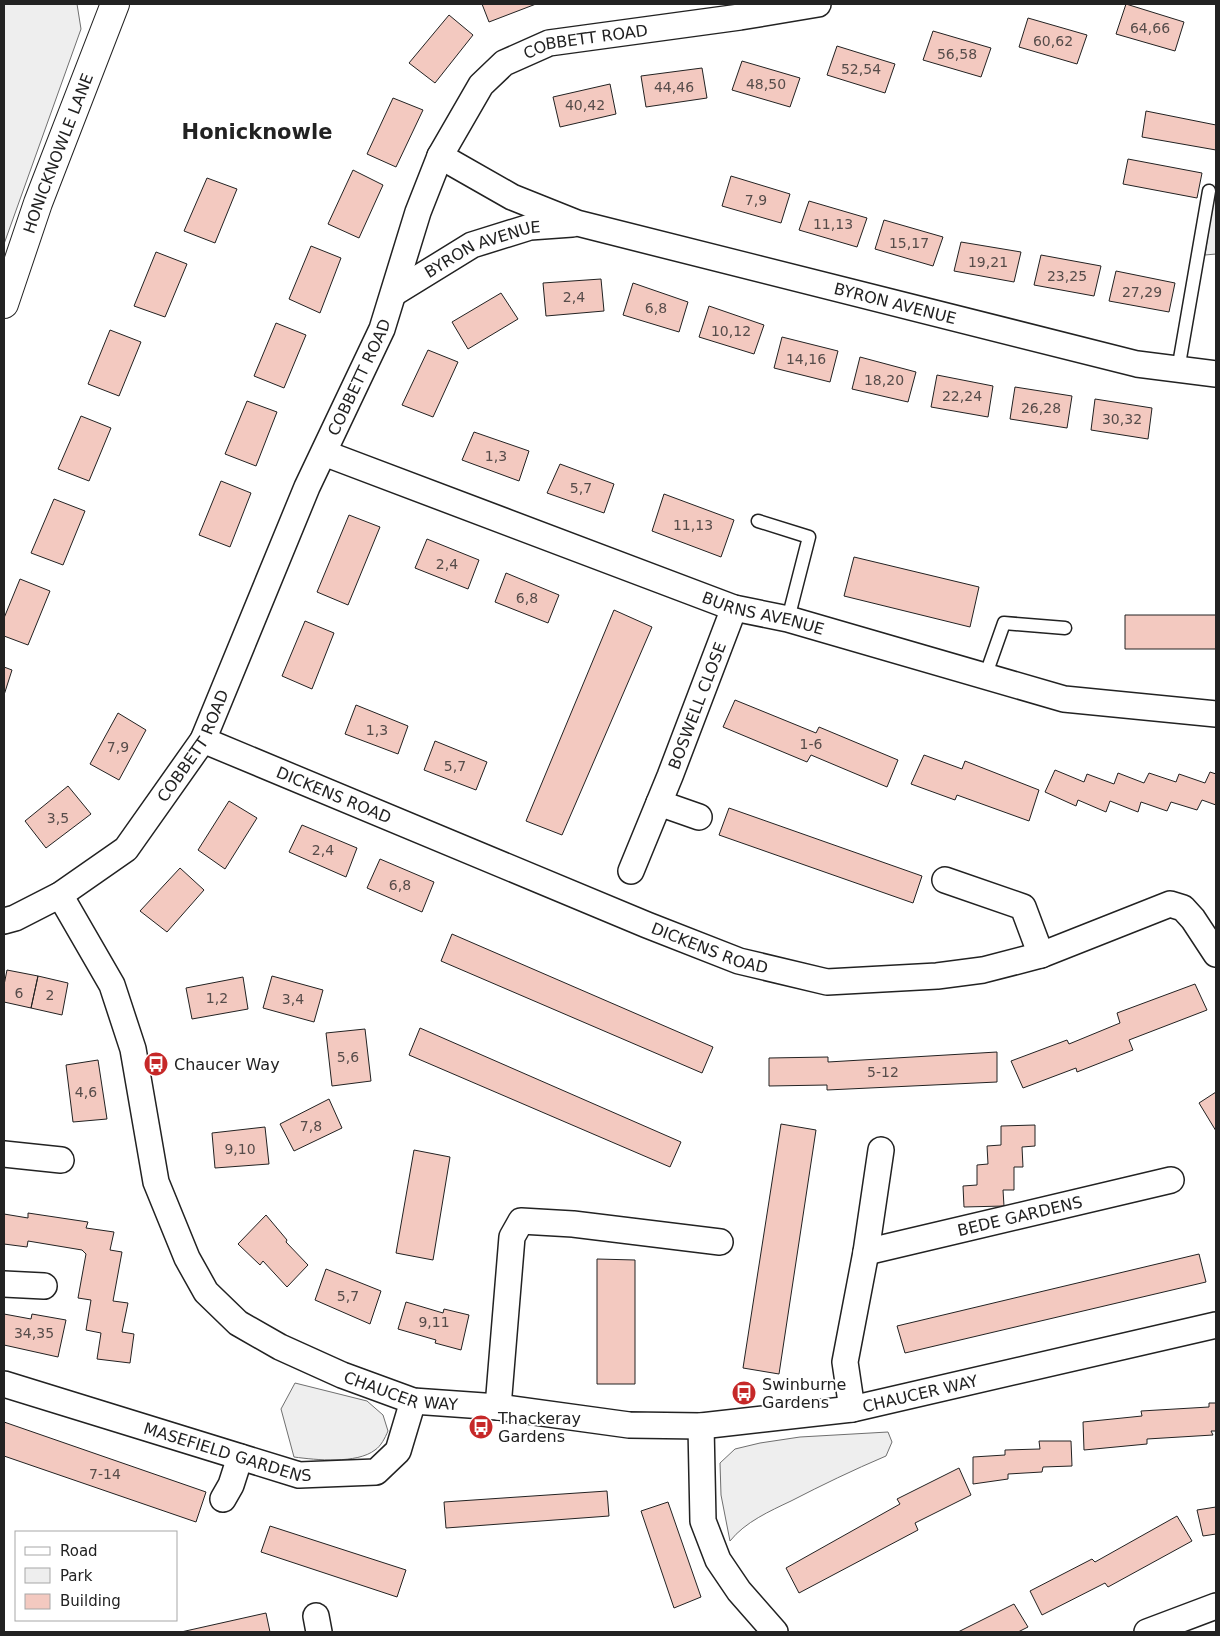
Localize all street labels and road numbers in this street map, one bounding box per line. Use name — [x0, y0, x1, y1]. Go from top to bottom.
street label: COBBETT ROAD — [520, 20, 649, 63]
street label: HONICKNOWLE LANE — [19, 71, 97, 236]
street label: BYRON AVENUE — [421, 217, 541, 282]
street label: BYRON AVENUE — [832, 279, 958, 328]
street label: COBBETT ROAD — [323, 316, 394, 439]
street label: BURNS AVENUE — [700, 587, 827, 639]
street label: BOSWELL CLOSE — [664, 639, 730, 772]
street label: COBBETT ROAD — [153, 687, 232, 805]
street label: DICKENS ROAD — [274, 762, 394, 827]
street label: DICKENS ROAD — [649, 918, 770, 977]
street label: BEDE GARDENS — [955, 1192, 1084, 1240]
street label: CHAUCER WAY — [341, 1367, 459, 1414]
street label: CHAUCER WAY — [860, 1371, 980, 1416]
street label: MASEFIELD GARDENS — [141, 1418, 312, 1485]

